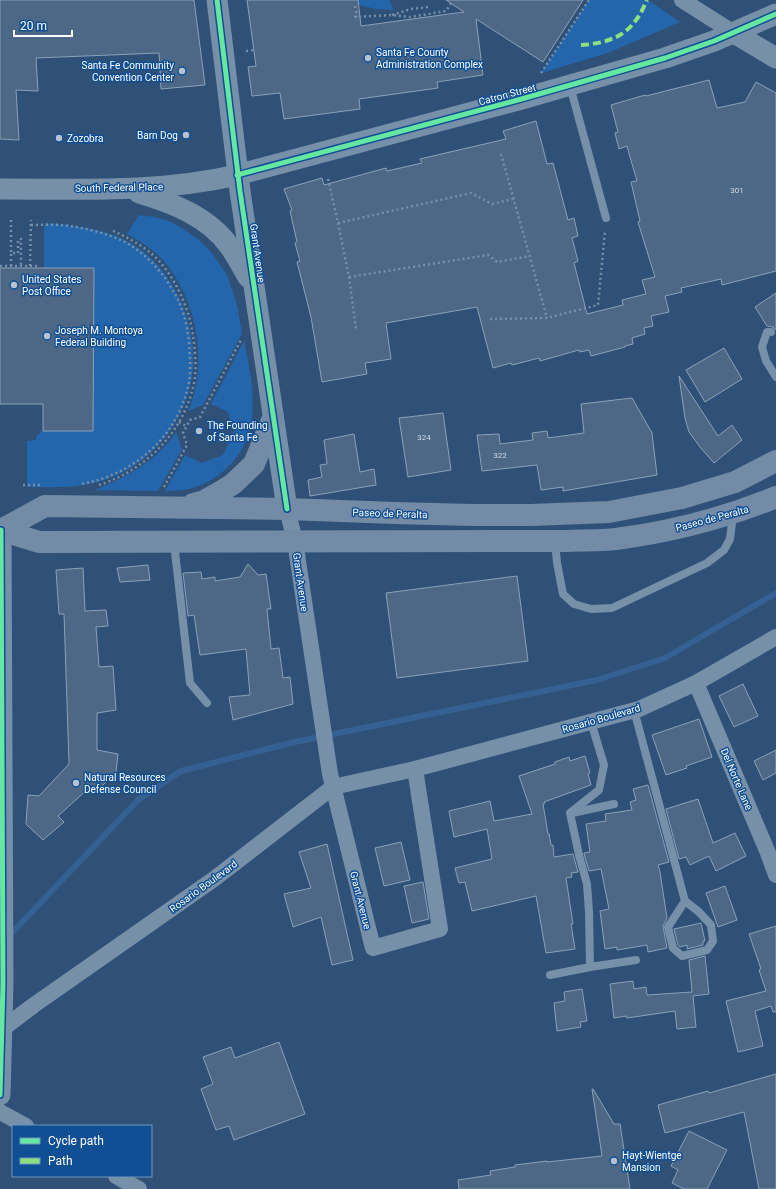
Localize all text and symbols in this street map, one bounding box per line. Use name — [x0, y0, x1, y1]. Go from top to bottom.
scale bar — [14, 12, 72, 38]
text: 20 m — [20, 19, 47, 33]
place label: Santa Fe County Administration Complex — [376, 47, 483, 70]
marker: Santa Fe County Administration Complex — [363, 53, 373, 63]
place label: Santa Fe Community Convention Center — [81, 60, 175, 83]
marker: Santa Fe Community Convention Center — [177, 66, 187, 76]
street label: Catron Street — [477, 82, 537, 107]
place label: Barn Dog — [137, 130, 178, 141]
marker: Barn Dog — [181, 130, 191, 140]
marker: Zozobra — [54, 133, 64, 143]
place label: Zozobra — [67, 133, 103, 144]
street label: South Federal Place — [75, 181, 163, 194]
house number: 301 — [730, 186, 744, 195]
street label: Grant Avenue — [248, 223, 267, 283]
place label: United States Post Office — [22, 274, 82, 297]
marker: United States Post Office — [9, 280, 19, 290]
place label: Joseph M. Montoya Federal Building — [55, 325, 143, 348]
marker: Joseph M. Montoya Federal Building — [42, 331, 52, 341]
place label: The Founding of Santa Fe — [207, 420, 268, 443]
marker: The Founding of Santa Fe — [194, 426, 204, 436]
house number: 324 — [417, 433, 431, 442]
house number: 322 — [493, 451, 507, 460]
street label: Paseo de Peralta — [674, 503, 750, 534]
street label: Paseo de Peralta — [352, 507, 428, 520]
street label: Grant Avenue — [291, 552, 310, 612]
street label: Rosario Boulevard — [561, 702, 641, 735]
street label: Del Norte Lane — [719, 747, 754, 812]
place label: Natural Resources Defense Council — [84, 772, 166, 795]
marker: Natural Resources Defense Council — [71, 778, 81, 788]
street label: Rosario Boulevard — [167, 858, 239, 915]
street label: Grant Avenue — [348, 870, 373, 930]
legend — [12, 1125, 152, 1177]
text: Cycle path — [48, 1134, 104, 1148]
place label: Hayt-Wientge Mansion — [622, 1150, 682, 1173]
text: Path — [48, 1154, 73, 1168]
marker: Hayt-Wientge Mansion — [609, 1156, 619, 1166]

